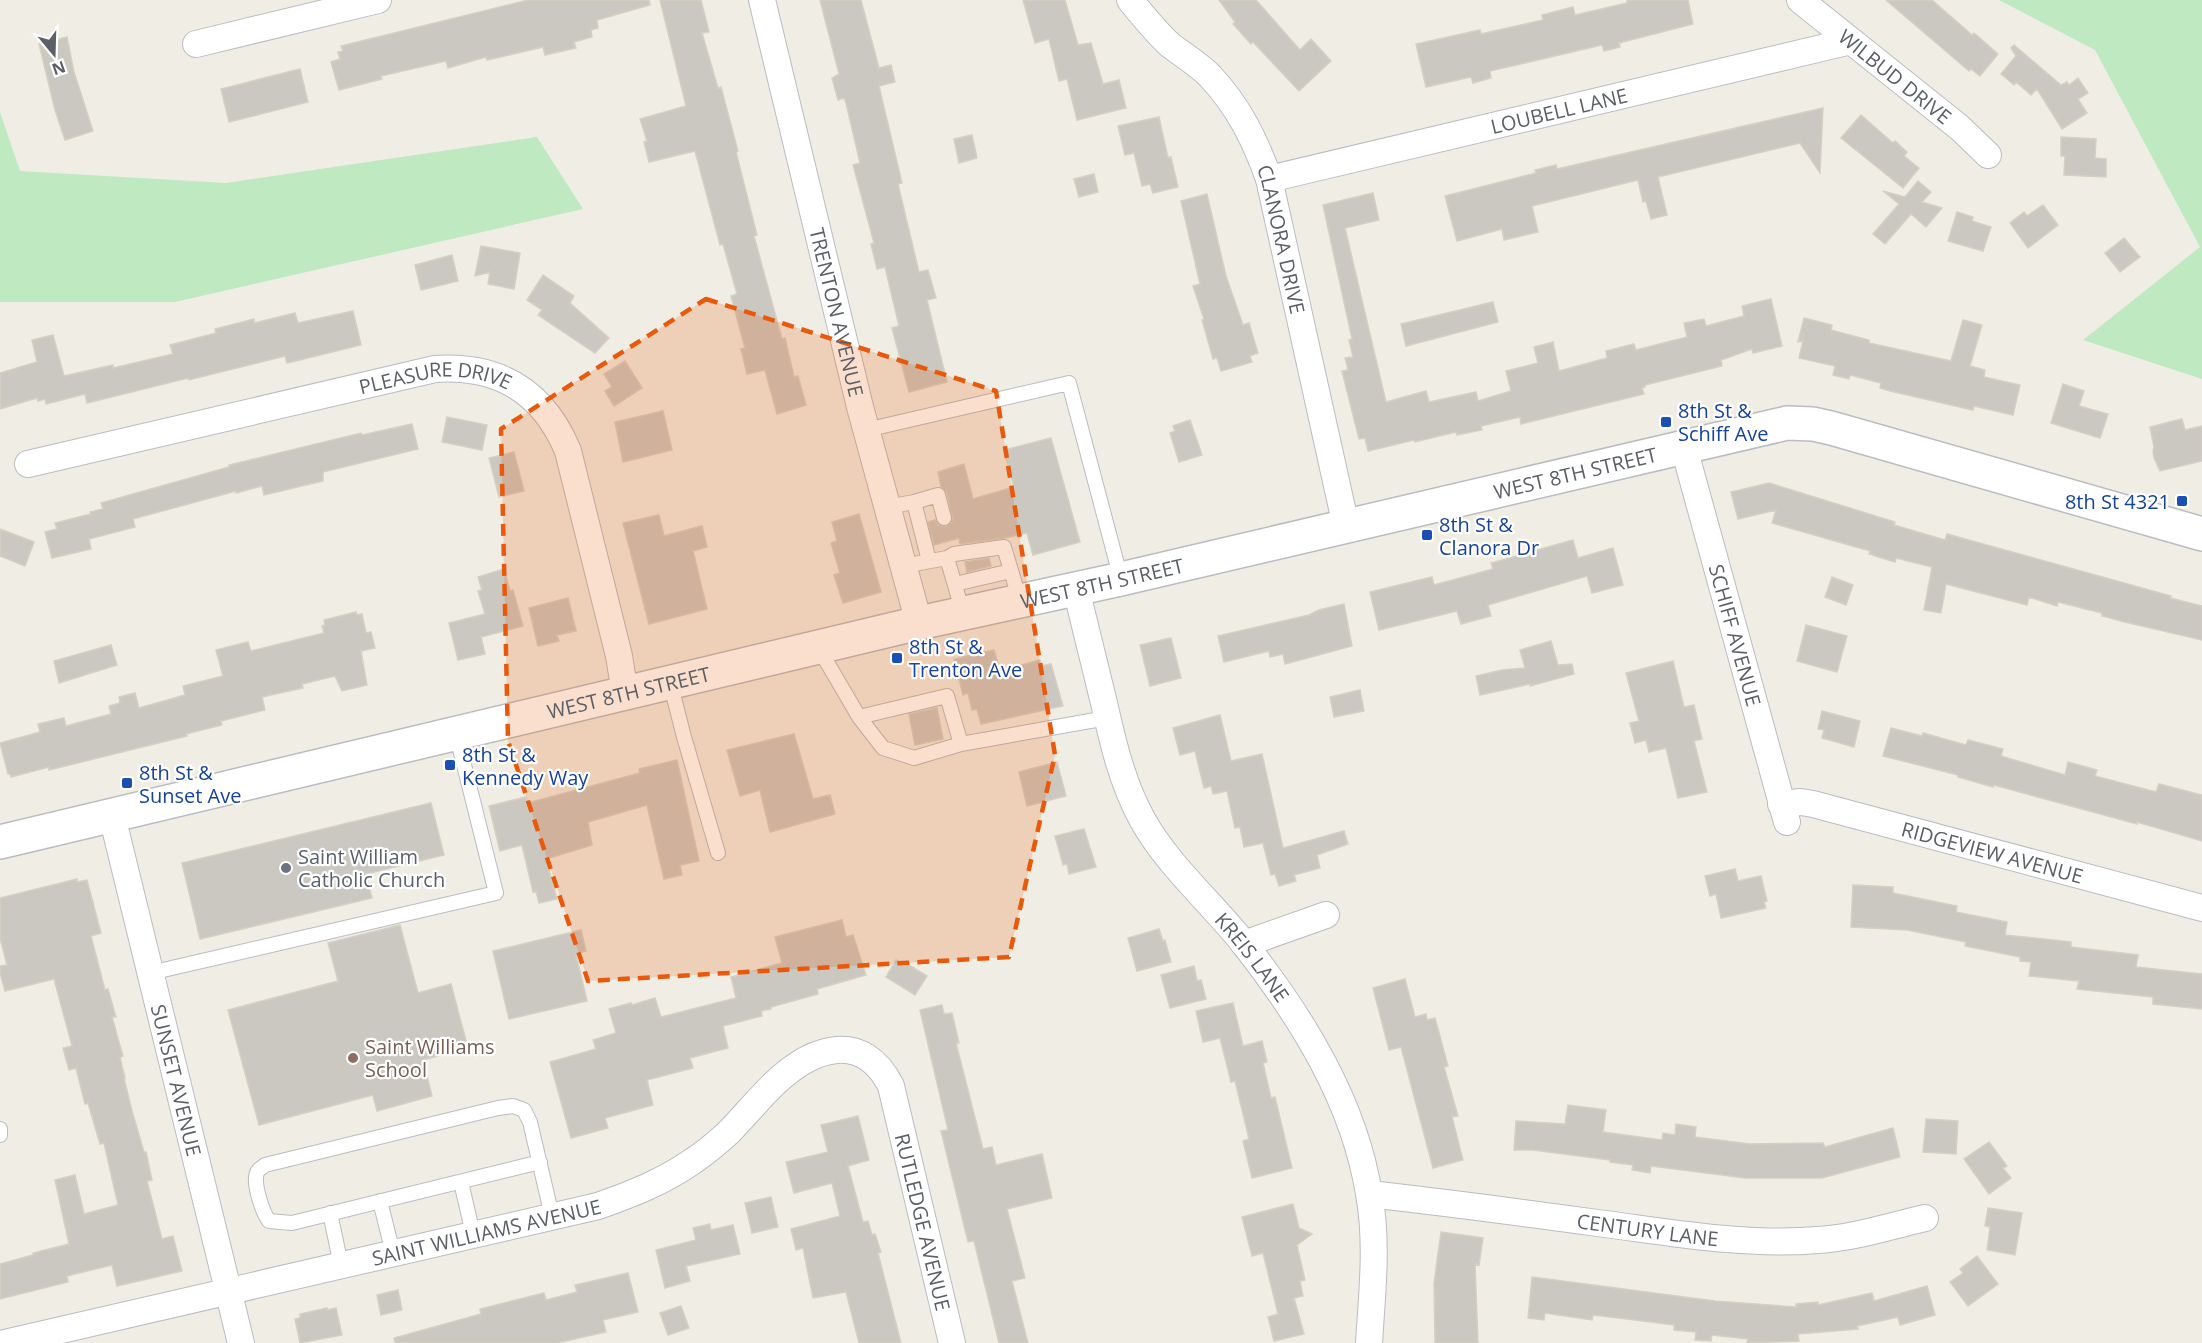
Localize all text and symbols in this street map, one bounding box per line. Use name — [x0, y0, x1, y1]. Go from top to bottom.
street label: WILBUD DRIVE — [1833, 23, 1957, 130]
north arrow — [24, 24, 84, 84]
text: N — [49, 56, 69, 81]
street label: LOUBELL LANE — [1488, 81, 1630, 140]
street label: CLANORA DRIVE — [1251, 161, 1312, 316]
street label: TRENTON AVENUE — [804, 225, 871, 399]
street label: PLEASURE DRIVE — [356, 355, 517, 400]
place label: 8th St & Schiff Ave — [1678, 397, 1768, 447]
marker: 8th St & Schiff Ave — [1659, 415, 1673, 429]
street label: WEST 8TH STREET — [1491, 440, 1660, 505]
place label: 8th St 4321 — [2065, 488, 2170, 515]
marker: 8th St 4321 — [2175, 494, 2189, 508]
place label: 8th St & Clanora Dr — [1439, 511, 1539, 561]
marker: 8th St & Clanora Dr — [1420, 528, 1434, 542]
street label: WEST 8TH STREET — [1018, 551, 1186, 614]
street label: SCHIFF AVENUE — [1703, 561, 1768, 709]
place label: 8th St & Trenton Ave — [909, 633, 1022, 683]
marker: 8th St & Trenton Ave — [890, 651, 904, 665]
street label: WEST 8TH STREET — [544, 660, 713, 725]
place label: 8th St & Kennedy Way — [462, 741, 589, 791]
marker: 8th St & Kennedy Way — [443, 758, 457, 772]
place label: 8th St & Sunset Ave — [139, 759, 241, 809]
marker: 8th St & Sunset Ave — [120, 776, 134, 790]
street label: RIDGEVIEW AVENUE — [1899, 815, 2086, 889]
place label: Saint William Catholic Church — [298, 843, 445, 893]
marker: Saint William Catholic Church — [279, 861, 293, 875]
street label: KREIS LANE — [1209, 906, 1296, 1007]
street label: SUNSET AVENUE — [145, 1002, 208, 1159]
place label: Saint Williams School — [365, 1033, 495, 1083]
marker: Saint Williams School — [346, 1051, 360, 1065]
street label: RUTLEDGE AVENUE — [889, 1131, 957, 1313]
street label: SAINT WILLIAMS AVENUE — [369, 1192, 604, 1271]
street label: CENTURY LANE — [1575, 1207, 1720, 1252]

